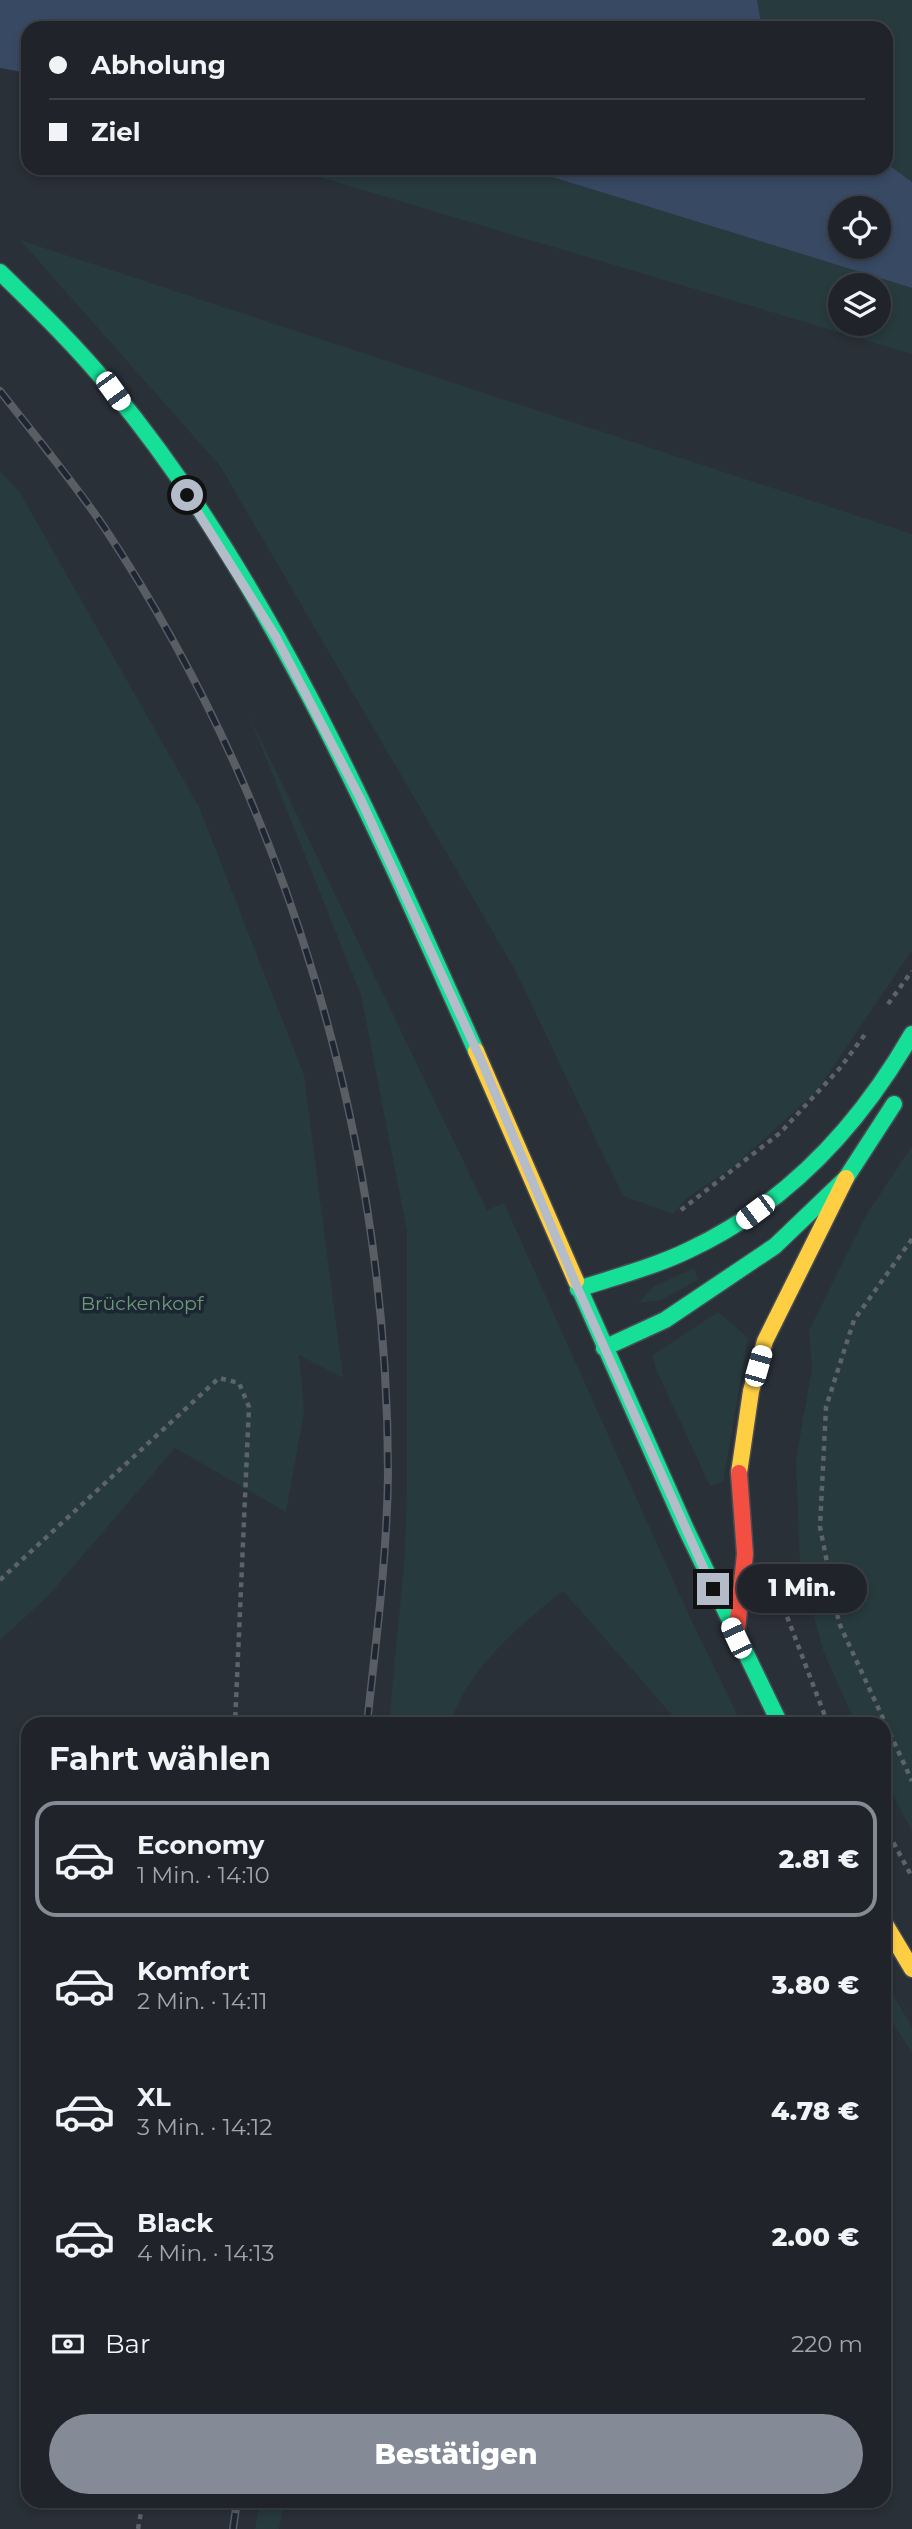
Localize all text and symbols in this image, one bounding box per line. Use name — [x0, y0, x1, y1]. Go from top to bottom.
text: Abholung — [91, 49, 226, 81]
text: Ziel — [91, 116, 141, 148]
map controls — [828, 196, 891, 336]
button: locate — [828, 196, 891, 259]
button: layers — [828, 273, 891, 336]
car — [93, 368, 134, 414]
route start — [171, 479, 203, 511]
car — [732, 1191, 779, 1233]
park label: Brückenkopf — [81, 1292, 205, 1315]
car — [743, 1343, 774, 1389]
callout: 1 Min. — [738, 1564, 867, 1614]
route end — [697, 1573, 729, 1605]
text: 1 Min. — [768, 1574, 836, 1602]
car — [718, 1615, 755, 1661]
text: Fahrt wählen — [49, 1739, 271, 1778]
icon: car — [53, 1828, 116, 1891]
text: Economy — [137, 1829, 264, 1861]
text: 2.81 € — [779, 1843, 859, 1875]
text: 1 Min. · 14:10 — [137, 1861, 270, 1889]
icon: car — [53, 1954, 116, 2017]
text: Komfort — [137, 1955, 250, 1987]
text: 3.80 € — [772, 1969, 859, 2001]
text: 2 Min. · 14:11 — [137, 1987, 268, 2015]
icon: car — [53, 2080, 116, 2143]
text: XL — [137, 2081, 171, 2113]
text: 4.78 € — [771, 2095, 859, 2127]
text: 3 Min. · 14:12 — [137, 2113, 272, 2141]
icon: car — [53, 2206, 116, 2269]
text: Black — [137, 2207, 213, 2239]
text: 2.00 € — [772, 2221, 859, 2253]
text: 4 Min. · 14:13 — [137, 2239, 274, 2267]
icon: cash — [49, 2325, 87, 2363]
text: Bar — [105, 2328, 150, 2360]
text: 220 m — [791, 2330, 863, 2358]
button: Bestätigen — [49, 2414, 863, 2494]

